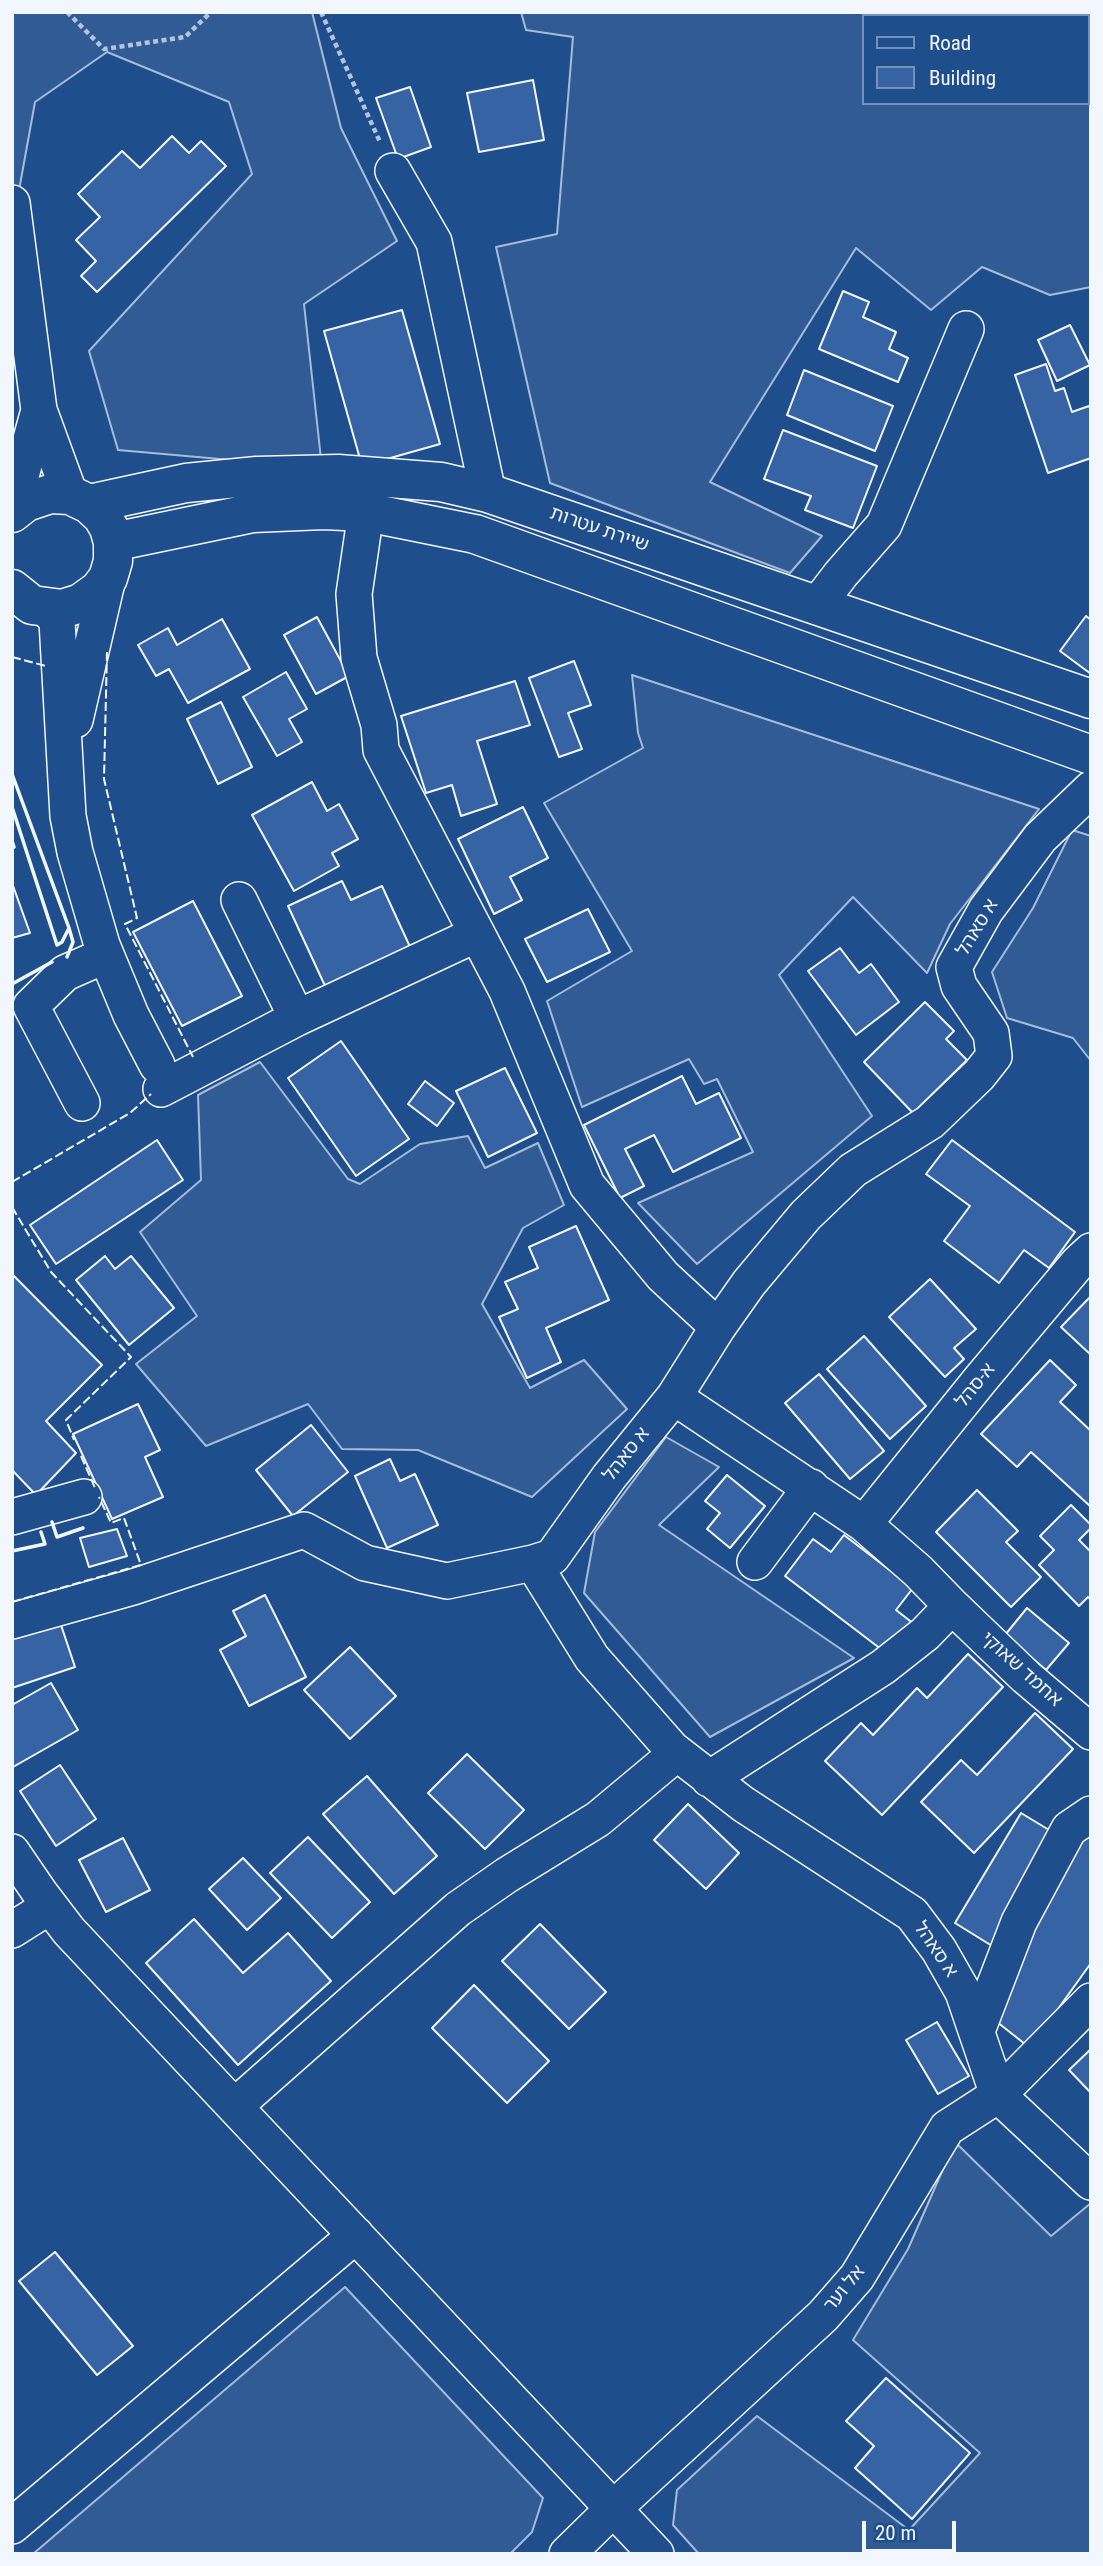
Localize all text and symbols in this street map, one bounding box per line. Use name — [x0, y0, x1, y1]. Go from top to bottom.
legend — [862, 14, 1089, 105]
text: Road — [929, 31, 971, 55]
text: Building — [929, 66, 996, 90]
street label: שיירת עטרות — [546, 502, 652, 558]
street label: א סאהל — [952, 895, 1004, 961]
street label: א-סהל — [951, 1359, 1001, 1413]
street label: א סאהל — [599, 1423, 655, 1487]
street label: אחמד שאוקי — [976, 1628, 1066, 1712]
street label: א סאהל — [908, 1918, 962, 1982]
street label: אל וער — [819, 2261, 871, 2317]
scale bar — [865, 2506, 960, 2550]
text: 20 m — [875, 2521, 916, 2545]

